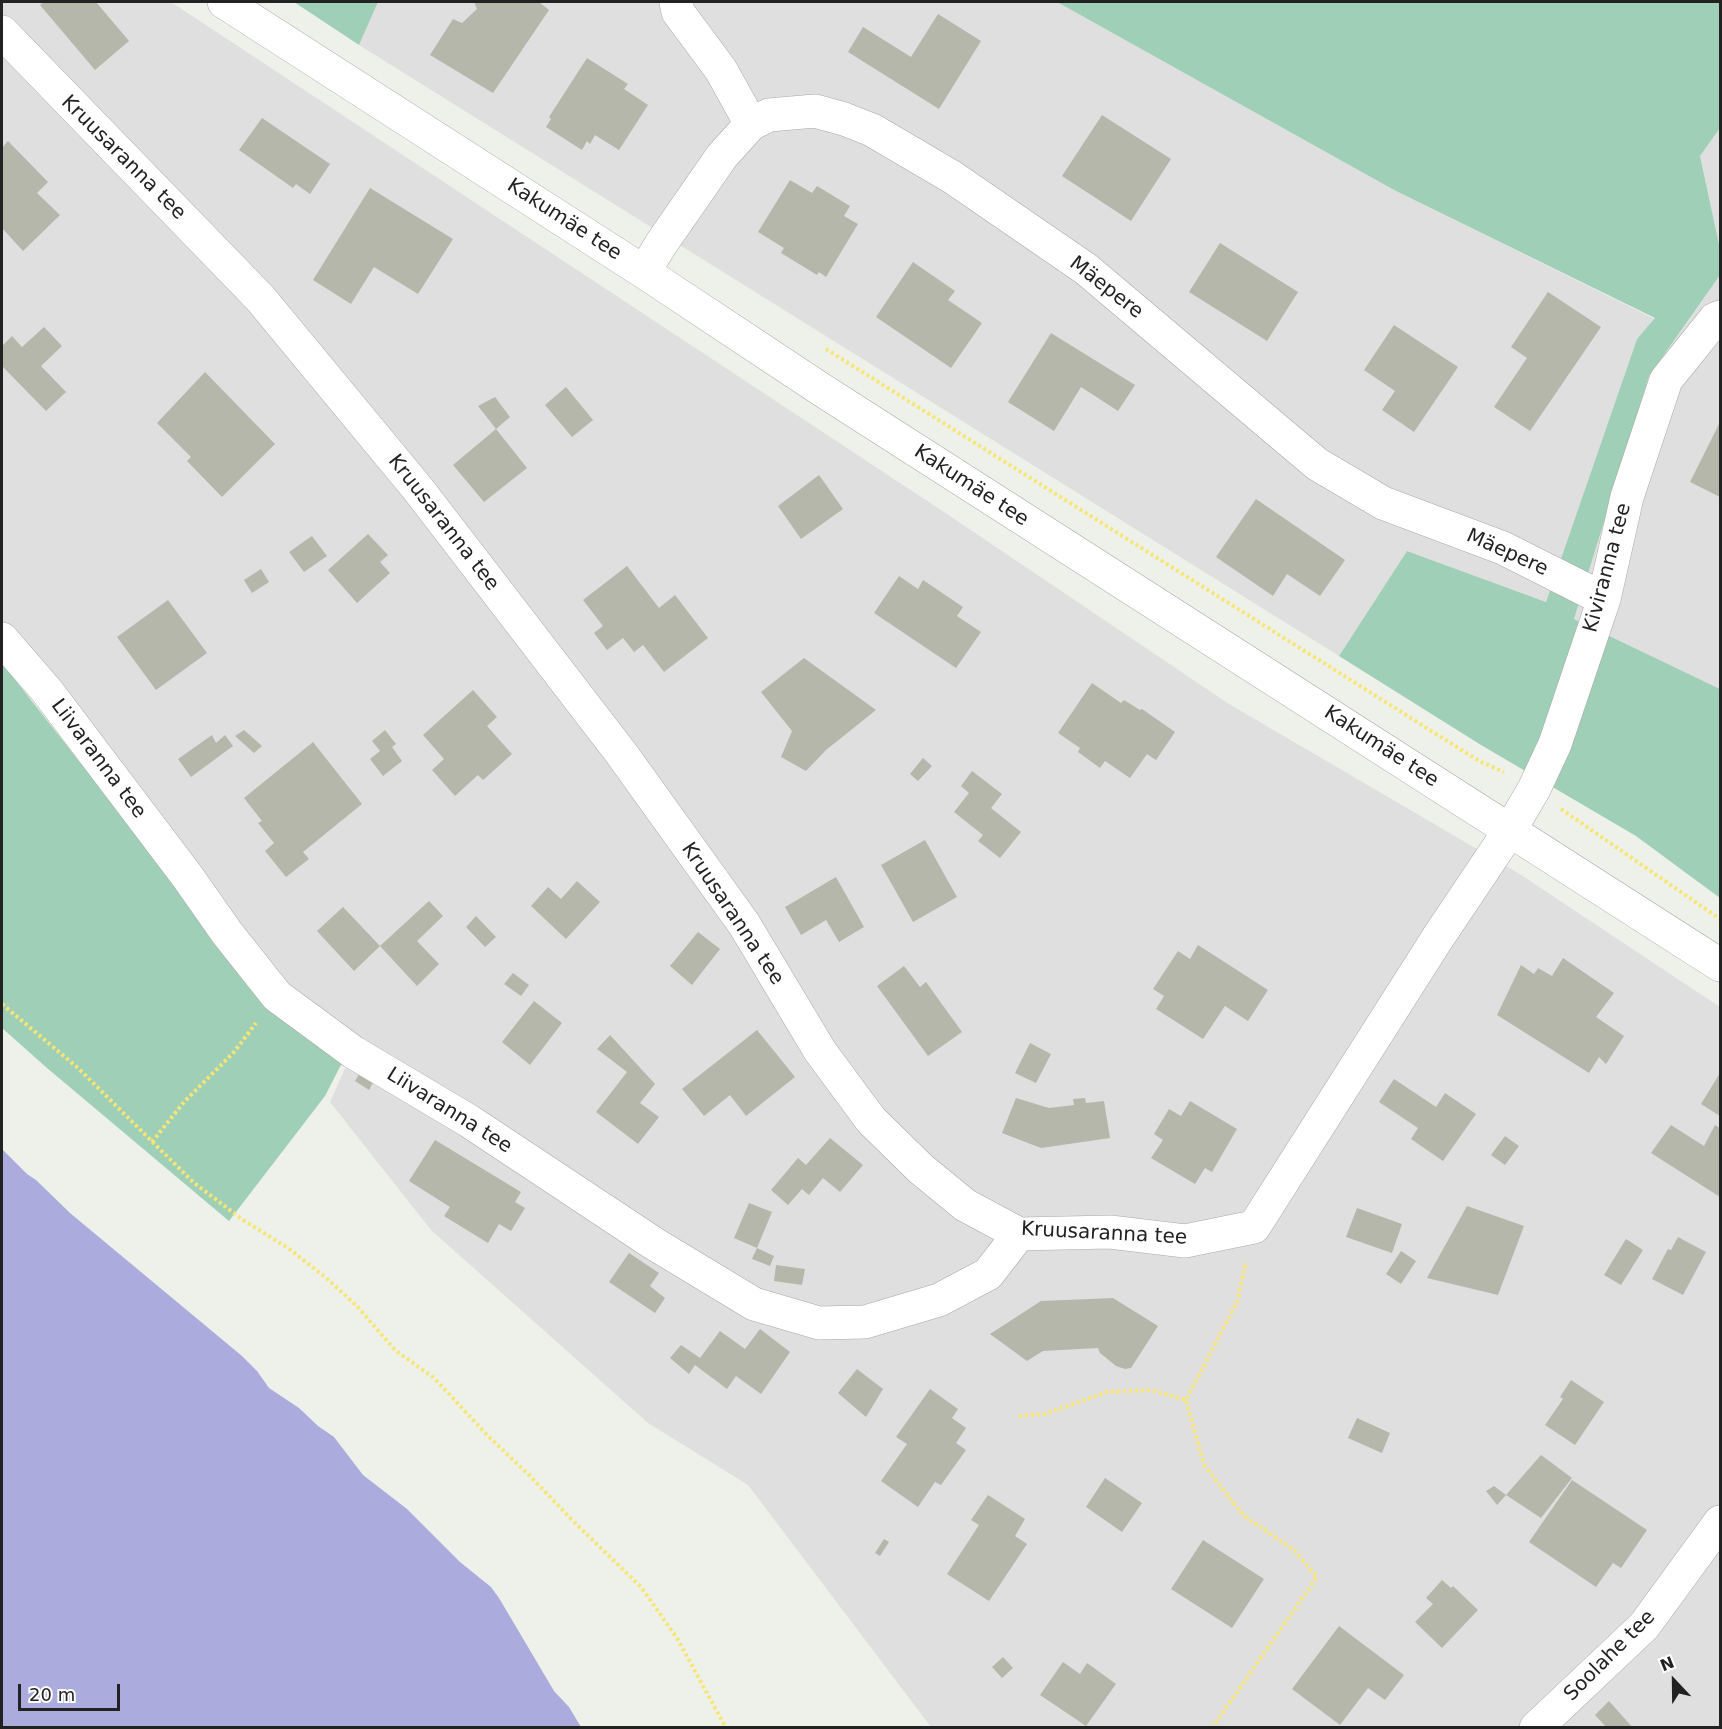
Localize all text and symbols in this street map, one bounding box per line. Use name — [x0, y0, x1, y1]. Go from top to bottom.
street label: Kruusaranna tee — [56, 91, 190, 225]
street label: Kakumäe tee — [502, 174, 626, 266]
street label: Mäepere — [1064, 252, 1148, 324]
street label: Kakumäe tee — [909, 440, 1033, 532]
street label: Kruusaranna tee — [382, 450, 504, 596]
street label: Kiviranna tee — [1579, 501, 1637, 635]
street label: Mäepere — [1462, 524, 1552, 582]
street label: Liivaranna tee — [45, 695, 151, 823]
street label: Kakumäe tee — [1319, 701, 1443, 793]
street label: Kruusaranna tee — [676, 838, 788, 990]
street label: Liivaranna tee — [382, 1063, 516, 1159]
street label: Kruusaranna tee — [1020, 1218, 1188, 1250]
street label: Soolahe tee — [1560, 1606, 1660, 1706]
north arrow — [1644, 1651, 1704, 1711]
text: N — [1657, 1653, 1677, 1675]
scale bar — [21, 1672, 123, 1710]
text: 20 m — [29, 1684, 75, 1705]

